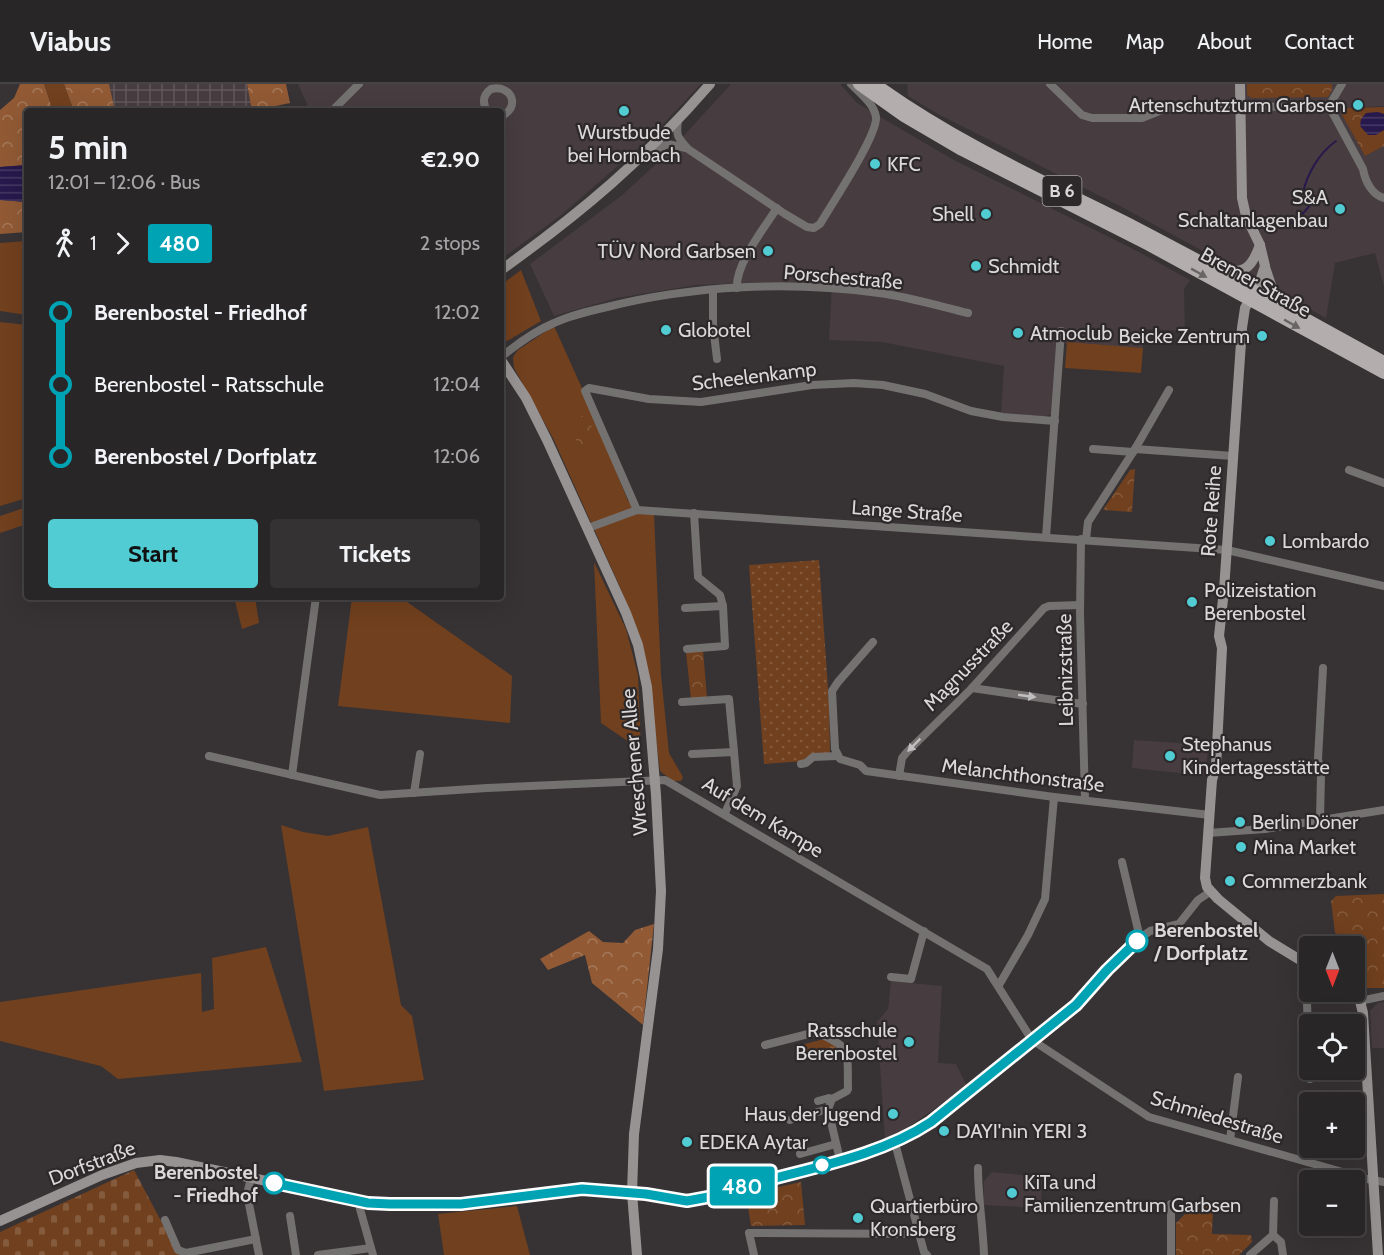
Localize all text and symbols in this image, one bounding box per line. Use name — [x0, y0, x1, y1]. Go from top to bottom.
text: Viabus — [30, 24, 111, 58]
text: Home — [1037, 29, 1093, 54]
text: Map — [1126, 29, 1164, 54]
text: About — [1197, 29, 1251, 54]
text: Contact — [1284, 29, 1354, 54]
place label: Artenschutzturm Garbsen — [1129, 93, 1346, 117]
marker: Artenschutzturm Garbsen — [1351, 98, 1365, 112]
marker: Wurstbude bei Hornbach — [617, 104, 631, 118]
place label: Wurstbude bei Hornbach — [567, 120, 681, 167]
text: 5 min — [48, 127, 128, 167]
text: €2.90 — [422, 146, 480, 173]
place label: KFC — [887, 152, 921, 176]
marker: KFC — [868, 157, 882, 171]
text: 12:01 – 12:06 · Bus — [48, 170, 200, 194]
road number: B 6 — [1042, 176, 1082, 206]
place label: S&A Schaltanlagenbau — [1178, 185, 1329, 232]
place label: Shell — [932, 202, 974, 226]
marker: S&A Schaltanlagenbau — [1333, 202, 1347, 216]
marker: Shell — [979, 207, 993, 221]
icon: walk — [48, 227, 81, 260]
icon: forward — [106, 227, 139, 260]
text: 1 — [90, 231, 97, 255]
text: 480 — [160, 231, 200, 256]
text: 2 stops — [420, 231, 480, 255]
place label: TÜV Nord Garbsen — [598, 239, 756, 263]
street label: Bremer Straße — [1197, 242, 1315, 322]
marker: TÜV Nord Garbsen — [761, 244, 775, 258]
place label: Schmidt — [988, 254, 1059, 278]
marker: Schmidt — [969, 259, 983, 273]
street label: Porschestraße — [782, 260, 904, 294]
one-way arrow — [1191, 267, 1207, 278]
text: Berenbostel - Friedhof — [94, 299, 307, 326]
text: 12:02 — [434, 300, 480, 324]
place label: Globotel — [678, 318, 751, 342]
one-way arrow — [1283, 319, 1300, 329]
place label: Atmoclub — [1030, 321, 1112, 345]
marker: Globotel — [659, 323, 673, 337]
place label: Beicke Zentrum — [1119, 324, 1250, 348]
marker: Atmoclub — [1011, 326, 1025, 340]
marker: Beicke Zentrum — [1255, 329, 1269, 343]
street label: Scheelenkamp — [690, 356, 818, 396]
text: Berenbostel - Ratsschule — [94, 371, 324, 398]
text: 12:04 — [433, 372, 480, 396]
text: Berenbostel / Dorfplatz — [94, 443, 317, 470]
text: 12:06 — [434, 444, 480, 468]
street label: Rote Reihe — [1196, 465, 1226, 557]
street label: Lange Straße — [851, 495, 963, 527]
button: Start — [48, 519, 258, 588]
button: Tickets — [270, 519, 480, 588]
place label: Lombardo — [1282, 529, 1369, 553]
marker: Lombardo — [1263, 534, 1277, 548]
place label: Polizeistation Berenbostel — [1204, 578, 1316, 625]
marker: Polizeistation Berenbostel — [1185, 595, 1199, 609]
street label: Leibnizstraße — [1052, 613, 1078, 727]
street label: Magnusstraße — [918, 614, 1018, 716]
street label: Wreschener Allee — [616, 688, 652, 836]
one-way arrow — [1018, 692, 1037, 701]
place label: Stephanus Kindertagesstätte — [1182, 732, 1330, 779]
one-way arrow — [907, 738, 921, 752]
marker: Stephanus Kindertagesstätte — [1163, 749, 1177, 763]
street label: Melanchthonstraße — [940, 753, 1106, 797]
street label: Auf dem Kampe — [698, 771, 828, 863]
place label: Berlin Döner — [1252, 810, 1359, 834]
marker: Berlin Döner — [1233, 815, 1247, 829]
place label: Mina Market — [1253, 835, 1356, 859]
marker: Mina Market — [1234, 840, 1248, 854]
place label: Commerzbank — [1242, 869, 1367, 893]
marker: Commerzbank — [1223, 874, 1237, 888]
place label: Berenbostel / Dorfplatz — [1153, 918, 1258, 965]
marker: Berenbostel / Dorfplatz — [1126, 930, 1148, 952]
north arrow — [1299, 936, 1365, 1002]
map controls — [1299, 936, 1365, 1236]
button: locate — [1299, 1014, 1365, 1080]
place label: Ratsschule Berenbostel — [795, 1018, 897, 1065]
marker: Ratsschule Berenbostel — [902, 1035, 916, 1049]
street label: Schmiedestraße — [1148, 1085, 1286, 1149]
button: + — [1299, 1092, 1365, 1158]
place label: Haus der Jugend — [744, 1102, 881, 1126]
marker: Haus der Jugend — [886, 1107, 900, 1121]
place label: DAYI'nin YERI 3 — [956, 1119, 1087, 1143]
marker: DAYI'nin YERI 3 — [937, 1124, 951, 1138]
place label: EDEKA Aytar — [699, 1130, 809, 1154]
marker: EDEKA Aytar — [680, 1135, 694, 1149]
street label: Dorfstraße — [45, 1136, 139, 1190]
unlabelled marker — [813, 1156, 831, 1174]
place label: Berenbostel - Friedhof — [154, 1160, 258, 1207]
line badge: 480 — [708, 1166, 777, 1206]
place label: KiTa und Familienzentrum Garbsen — [1024, 1170, 1241, 1217]
button: − — [1299, 1170, 1365, 1236]
marker: Berenbostel - Friedhof — [263, 1172, 285, 1194]
text: 480 — [722, 1174, 762, 1199]
marker: KiTa und Familienzentrum Garbsen — [1005, 1186, 1019, 1200]
place label: Quartierbüro Kronsberg — [870, 1194, 978, 1241]
marker: Quartierbüro Kronsberg — [851, 1211, 865, 1225]

